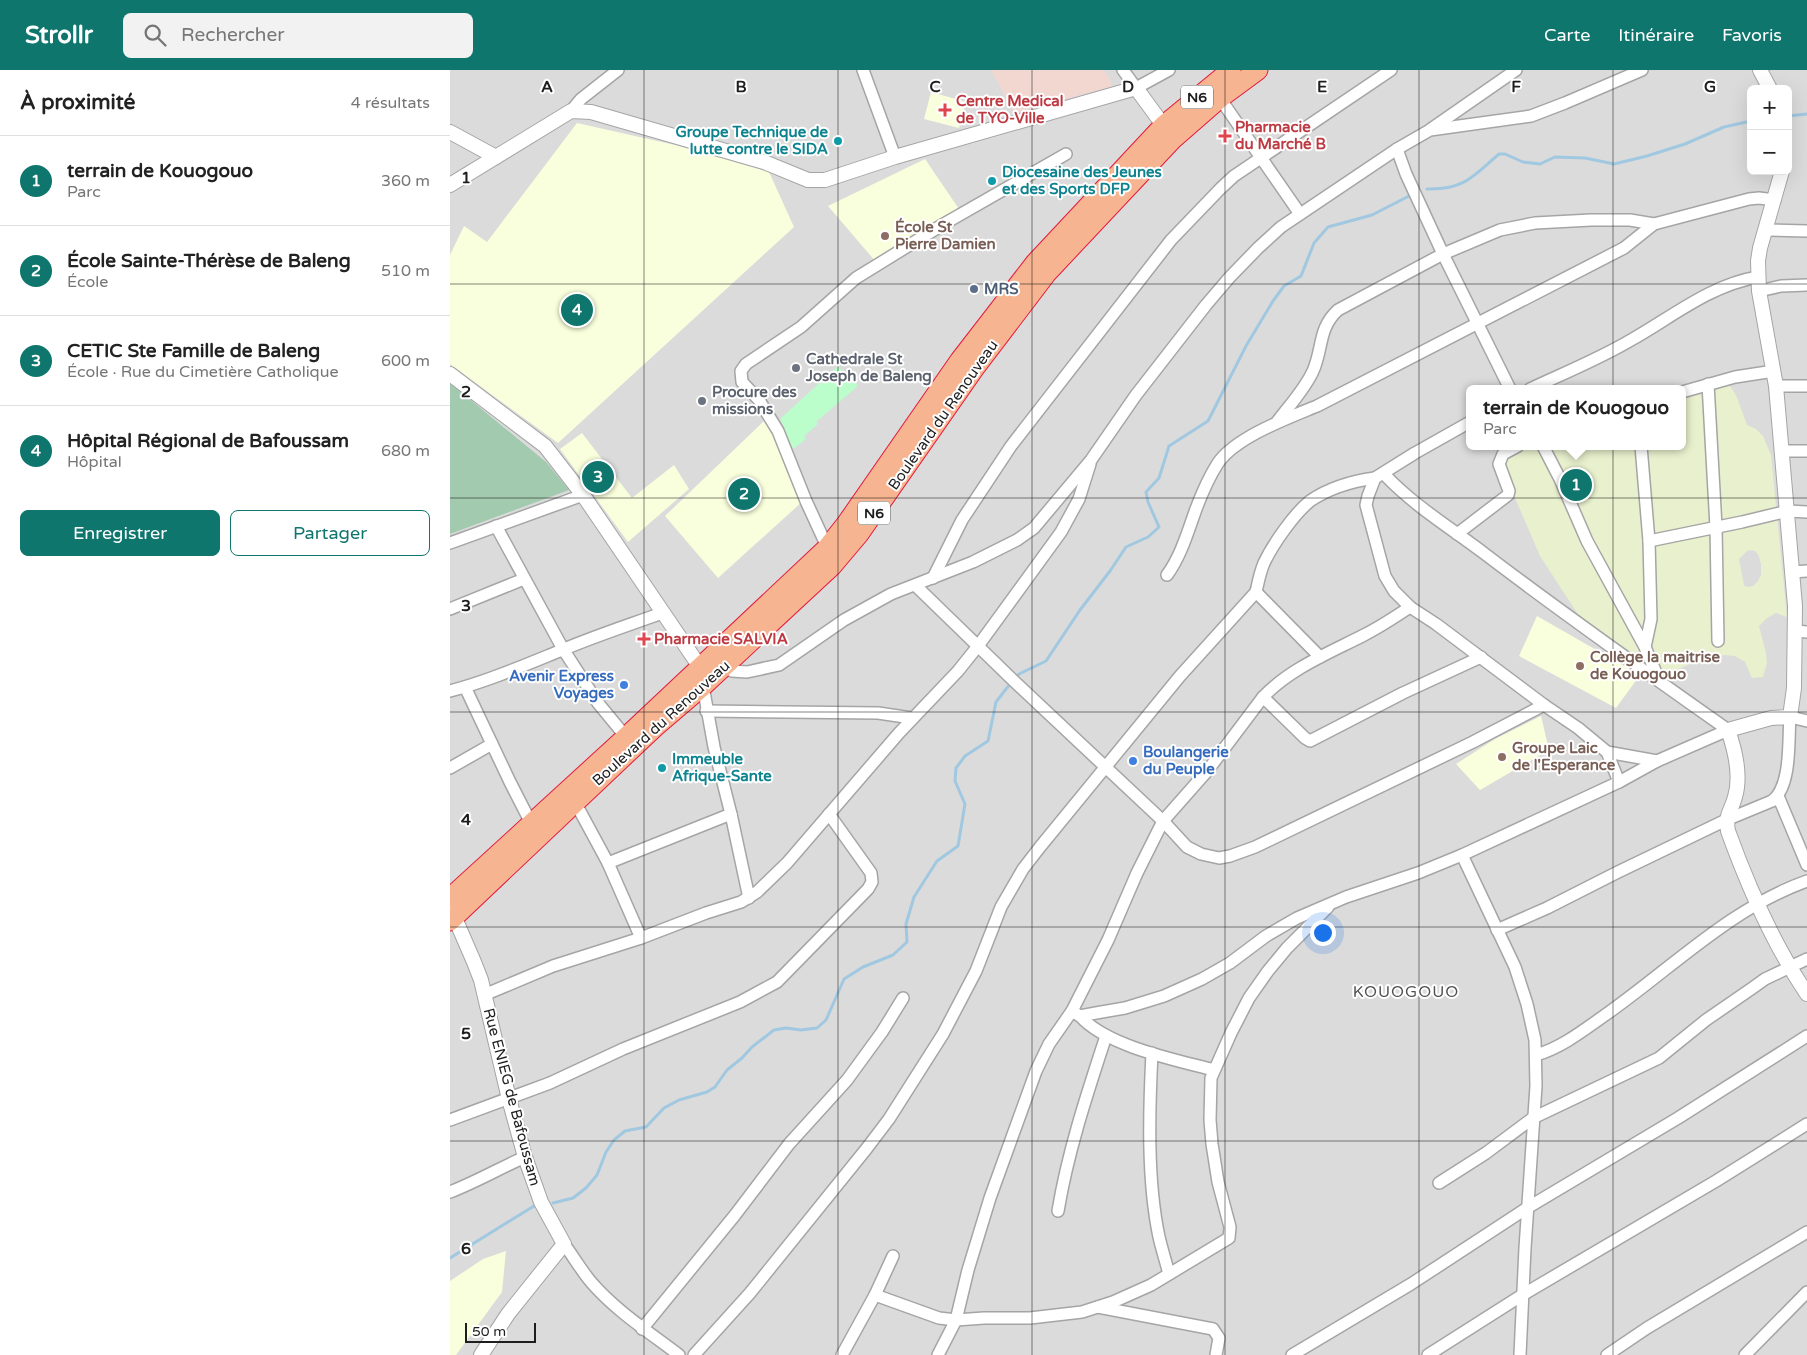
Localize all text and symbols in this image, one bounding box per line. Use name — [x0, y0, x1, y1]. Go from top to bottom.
search box — [123, 13, 473, 58]
text: Strollr — [25, 21, 93, 50]
icon: search — [141, 21, 169, 49]
text: Rechercher — [181, 24, 284, 46]
text: Carte — [1544, 24, 1590, 46]
text: Itinéraire — [1618, 24, 1694, 46]
text: Favoris — [1722, 24, 1782, 46]
text: A — [541, 77, 553, 97]
text: B — [735, 77, 747, 97]
text: C — [929, 77, 941, 97]
text: D — [1122, 77, 1134, 97]
text: E — [1317, 77, 1327, 97]
text: F — [1511, 77, 1521, 97]
text: G — [1704, 77, 1716, 97]
map controls — [1747, 85, 1792, 175]
button: + — [1747, 85, 1792, 130]
road number: N6 — [1181, 86, 1213, 108]
text: À proximité — [20, 90, 135, 115]
place label: Centre Medical de TYO-Ville — [956, 92, 1063, 127]
text: 4 résultats — [351, 93, 430, 113]
marker: Centre Medical de TYO-Ville — [938, 103, 952, 117]
place label: Pharmacie du Marché B — [1235, 118, 1326, 153]
place label: Groupe Technique de lutte contre le SIDA — [675, 123, 828, 158]
marker: Pharmacie du Marché B — [1219, 130, 1231, 142]
button: − — [1747, 130, 1792, 175]
marker: Groupe Technique de lutte contre le SIDA — [832, 135, 844, 147]
text: terrain de Kouogouo — [67, 160, 253, 182]
place label: Diocesaine des Jeunes et des Sports DFP — [1002, 163, 1162, 199]
text: 1 — [461, 168, 471, 188]
text: 1 — [31, 171, 41, 191]
text: 360 m — [381, 171, 430, 191]
marker: Diocesaine des Jeunes et des Sports DFP — [986, 175, 998, 187]
text: Parc — [67, 182, 101, 202]
place label: École St Pierre Damien — [895, 217, 996, 253]
marker: École St Pierre Damien — [879, 230, 891, 242]
text: École Sainte-Thérèse de Baleng — [67, 250, 351, 272]
text: 2 — [31, 261, 41, 281]
text: 510 m — [381, 261, 430, 281]
text: École — [67, 272, 108, 292]
place label: MRS — [984, 280, 1018, 298]
marker: MRS — [968, 283, 980, 295]
pin: 4 — [561, 291, 593, 329]
street label: Boulevard du Renouveau — [884, 337, 1002, 493]
text: CETIC Ste Famille de Baleng — [67, 340, 320, 362]
place label: Cathedrale St Joseph de Baleng — [805, 350, 932, 386]
text: 3 — [31, 351, 41, 371]
text: 600 m — [381, 351, 430, 371]
text: École · Rue du Cimetière Catholique — [67, 362, 339, 382]
marker: Cathedrale St Joseph de Baleng — [790, 362, 802, 374]
text: 2 — [461, 382, 471, 402]
place label: Procure des missions — [712, 383, 797, 418]
popup — [1466, 385, 1686, 450]
marker: Procure des missions — [696, 395, 708, 407]
text: terrain de Kouogouo — [1483, 397, 1669, 419]
text: Parc — [1483, 419, 1517, 439]
text: Hôpital Régional de Bafoussam — [67, 430, 349, 452]
text: 4 — [31, 441, 41, 461]
text: 680 m — [381, 441, 430, 461]
text: Hôpital — [67, 452, 122, 472]
pin: 3 — [582, 458, 614, 496]
pin: 1 — [1560, 466, 1592, 504]
pin: 2 — [728, 475, 760, 513]
road number: N6 — [858, 502, 890, 524]
button: Enregistrer — [20, 510, 220, 556]
button: Partager — [230, 510, 430, 556]
text: 3 — [461, 596, 471, 616]
place label: Pharmacie SALVIA — [654, 630, 788, 648]
marker: Pharmacie SALVIA — [638, 633, 650, 645]
place label: Collège la maitrise de Kouogouo — [1590, 648, 1721, 684]
street label: Boulevard du Renouveau — [589, 656, 733, 790]
marker: Collège la maitrise de Kouogouo — [1574, 660, 1586, 672]
place label: Avenir Express Voyages — [509, 667, 614, 703]
marker: Avenir Express Voyages — [618, 679, 630, 691]
place label: Groupe Laic de l'Esperance — [1512, 739, 1616, 775]
place label: Boulangerie du Peuple — [1143, 743, 1229, 779]
place label: Immeuble Afrique-Sante — [672, 750, 772, 786]
marker: Groupe Laic de l'Esperance — [1496, 751, 1508, 763]
marker: Boulangerie du Peuple — [1127, 755, 1139, 767]
marker: Immeuble Afrique-Sante — [656, 762, 668, 774]
text: 4 — [461, 810, 471, 830]
your location — [1310, 920, 1336, 946]
district label: KOUOGOUO — [1353, 982, 1459, 1002]
street label: Rue ENIEG de Bafoussam — [480, 1006, 544, 1188]
text: 5 — [461, 1024, 471, 1044]
text: 6 — [461, 1239, 471, 1259]
scale bar — [465, 1320, 536, 1343]
text: 50 m — [472, 1323, 506, 1340]

